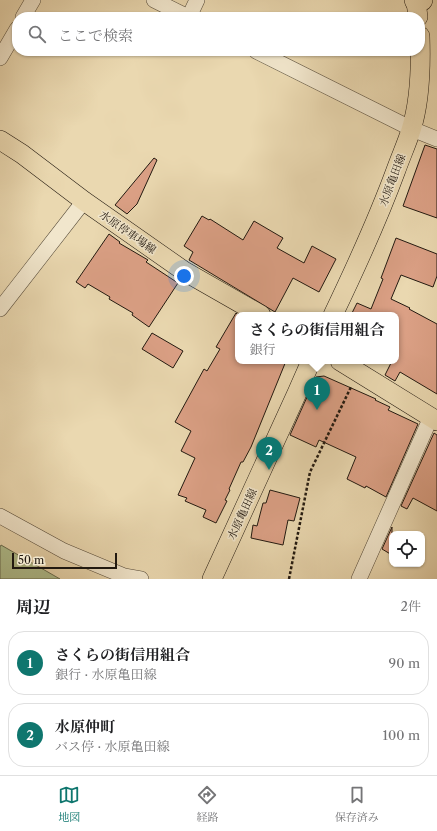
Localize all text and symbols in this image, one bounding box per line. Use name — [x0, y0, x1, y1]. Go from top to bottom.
search box — [12, 12, 425, 56]
icon: search — [26, 23, 48, 45]
text: ここで検索 — [58, 26, 133, 45]
street label: 水原亀田線 — [376, 152, 408, 208]
street label: 水原停車場線 — [97, 207, 159, 257]
your location — [174, 266, 194, 286]
popup — [235, 312, 399, 364]
text: さくらの街信用組合 — [249, 320, 385, 339]
text: 銀行 — [249, 341, 276, 357]
pin: 1 — [304, 377, 330, 410]
pin: 2 — [256, 437, 282, 470]
street label: 水原亀田線 — [224, 486, 260, 542]
map controls — [389, 531, 425, 567]
button: locate — [389, 531, 425, 567]
scale bar — [12, 551, 117, 570]
text: 50 m — [18, 553, 44, 567]
text: 周辺 — [16, 597, 50, 617]
text: 2件 — [401, 598, 421, 614]
text: さくらの街信用組合 — [55, 645, 190, 664]
text: 1 — [27, 655, 33, 671]
text: 90 m — [389, 655, 420, 671]
text: 銀行 · 水原亀田線 — [55, 666, 157, 682]
text: 水原仲町 — [55, 717, 115, 736]
text: 2 — [26, 727, 34, 743]
text: 100 m — [382, 727, 420, 743]
text: バス停 · 水原亀田線 — [55, 738, 170, 754]
tab: 地図 — [58, 784, 80, 824]
tab: 経路 — [196, 784, 218, 824]
tab: 保存済み — [335, 784, 379, 824]

